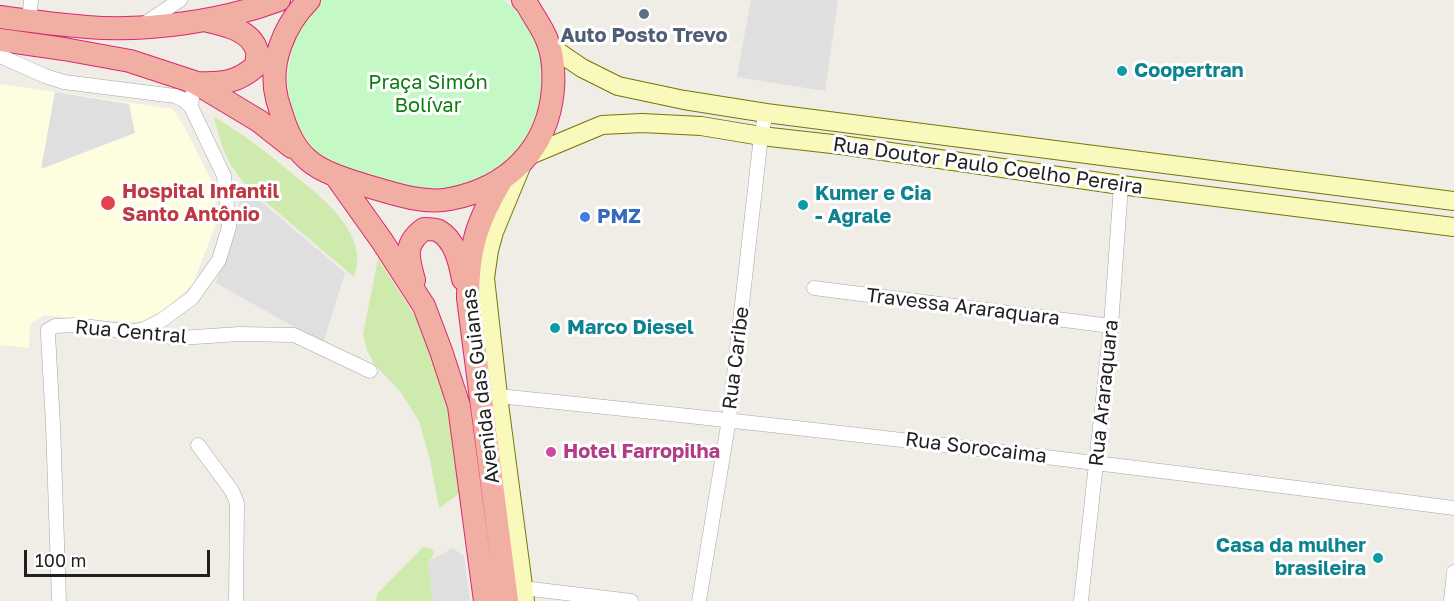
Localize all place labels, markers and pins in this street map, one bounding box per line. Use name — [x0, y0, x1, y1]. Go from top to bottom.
marker: Auto Posto Trevo — [637, 7, 651, 21]
place label: Auto Posto Trevo — [561, 24, 727, 48]
place label: Coopertran — [1134, 59, 1244, 83]
marker: Coopertran — [1115, 64, 1129, 78]
place label: Hospital Infantil Santo Antônio — [122, 180, 279, 227]
place label: Kumer e Cia - Agrale — [815, 182, 931, 229]
marker: Hospital Infantil Santo Antônio — [99, 194, 117, 212]
marker: Kumer e Cia - Agrale — [796, 198, 810, 212]
place label: PMZ — [597, 205, 641, 229]
marker: PMZ — [578, 210, 592, 224]
place label: Marco Diesel — [567, 316, 694, 340]
marker: Marco Diesel — [548, 321, 562, 335]
place label: Hotel Farropilha — [563, 440, 720, 464]
marker: Hotel Farropilha — [544, 445, 558, 459]
place label: Casa da mulher brasileira — [1216, 534, 1366, 581]
marker: Casa da mulher brasileira — [1371, 551, 1385, 565]

